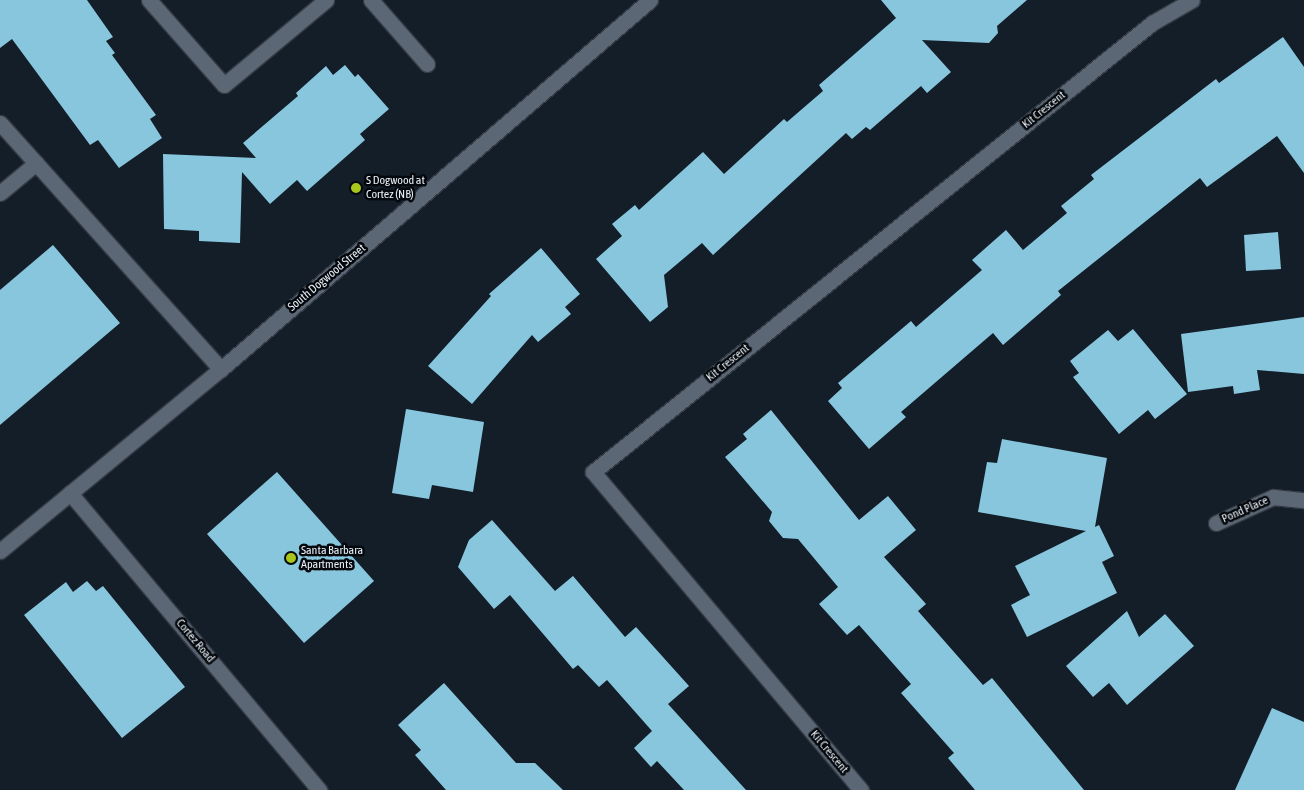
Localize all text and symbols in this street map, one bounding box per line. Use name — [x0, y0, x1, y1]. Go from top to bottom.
street label: Kit Crescent — [1019, 88, 1069, 132]
place label: S Dogwood at Cortez (NB) — [366, 174, 425, 202]
marker: S Dogwood at Cortez (NB) — [350, 182, 362, 194]
street label: South Dogwood Street — [285, 241, 369, 315]
street label: Kit Crescent — [703, 341, 753, 385]
street label: Pond Place — [1220, 493, 1270, 527]
place label: Santa Barbara Apartments — [301, 544, 363, 572]
marker: Santa Barbara Apartments — [285, 552, 297, 564]
street label: Cortez Road — [173, 616, 217, 666]
street label: Kit Crescent — [807, 728, 851, 776]

